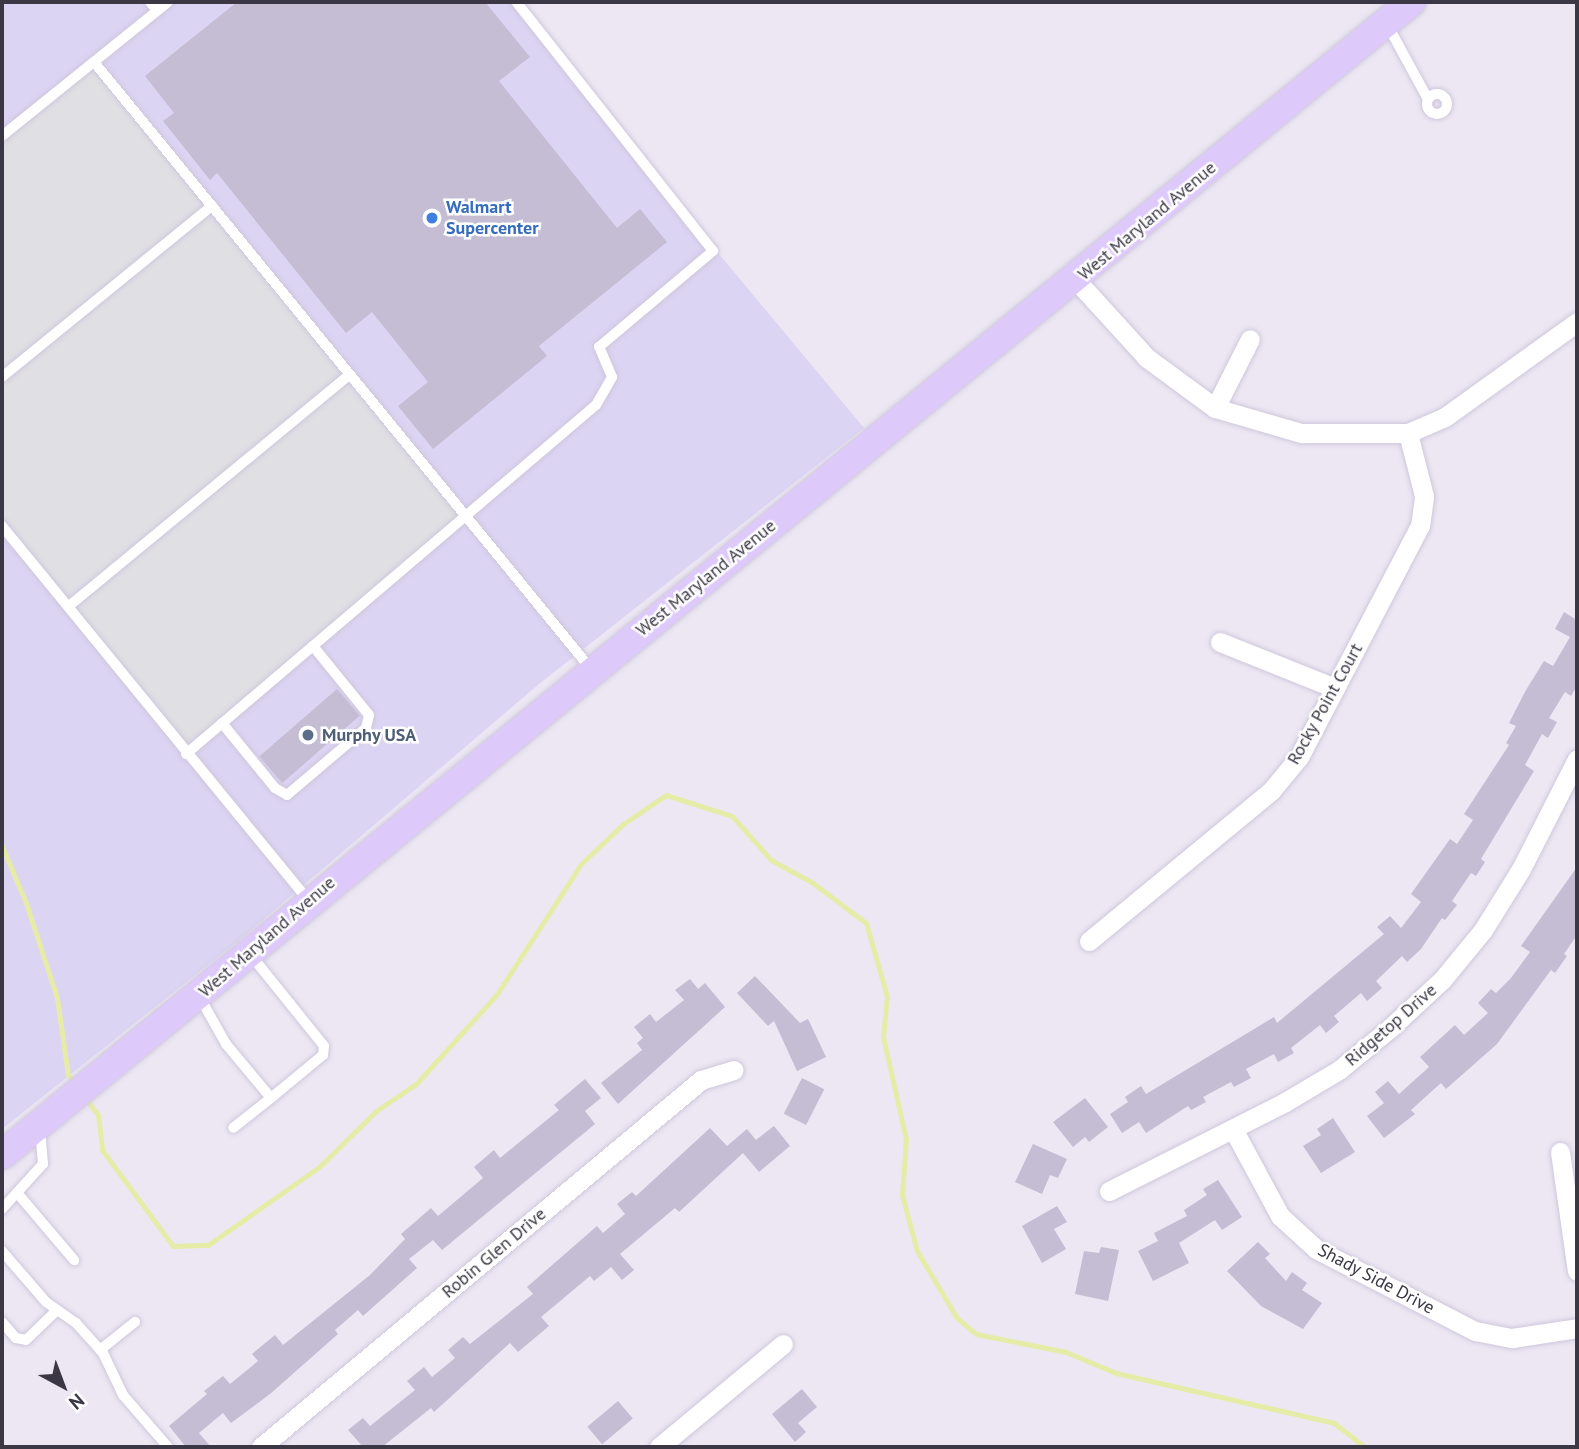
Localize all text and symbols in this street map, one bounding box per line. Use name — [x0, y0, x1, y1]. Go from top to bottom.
street label: West Maryland Avenue — [1073, 157, 1221, 285]
place label: Walmart Supercenter — [446, 197, 539, 240]
marker: Walmart Supercenter — [424, 210, 440, 226]
street label: West Maryland Avenue — [632, 515, 780, 641]
street label: Rocky Point Court — [1283, 639, 1367, 769]
place label: Murphy USA — [322, 724, 417, 746]
marker: Murphy USA — [300, 727, 316, 743]
street label: West Maryland Avenue — [194, 872, 340, 1002]
street label: Ridgetop Drive — [1341, 979, 1441, 1071]
street label: Robin Glen Drive — [438, 1203, 550, 1303]
street label: Shady Side Drive — [1314, 1239, 1438, 1319]
north arrow — [28, 1351, 98, 1421]
text: N — [64, 1389, 89, 1415]

